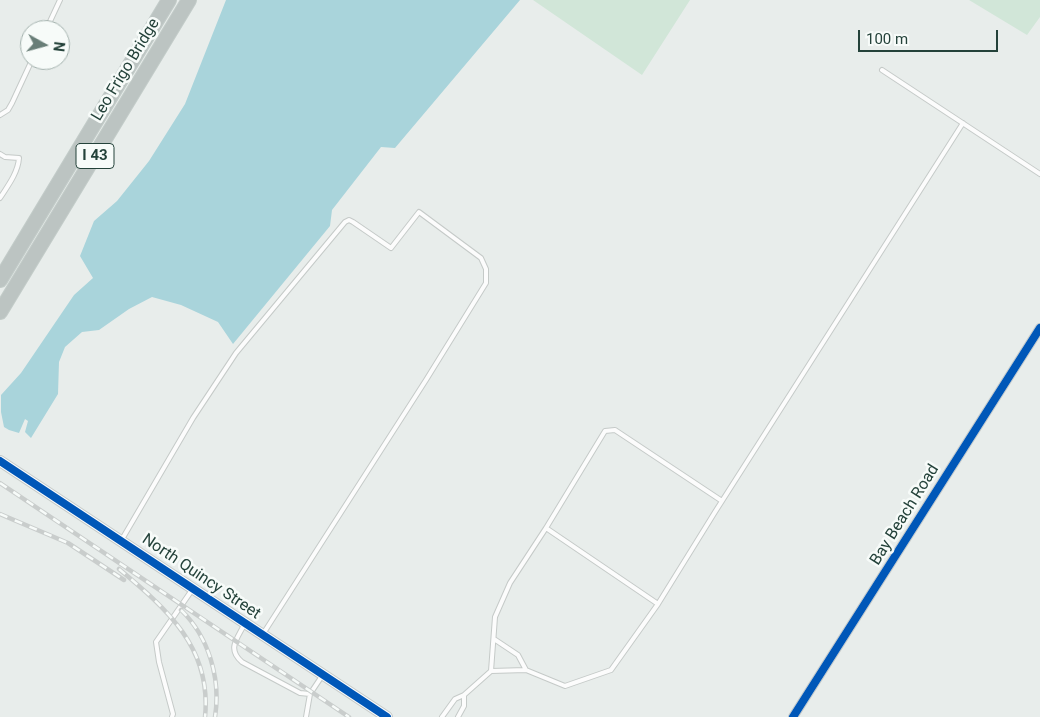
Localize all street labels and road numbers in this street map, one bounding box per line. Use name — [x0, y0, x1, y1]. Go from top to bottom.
street label: Leo Frigo Bridge — [88, 15, 164, 125]
road number: I 43 — [76, 144, 114, 168]
street label: Bay Beach Road — [866, 461, 944, 569]
street label: North Quincy Street — [138, 530, 264, 624]

